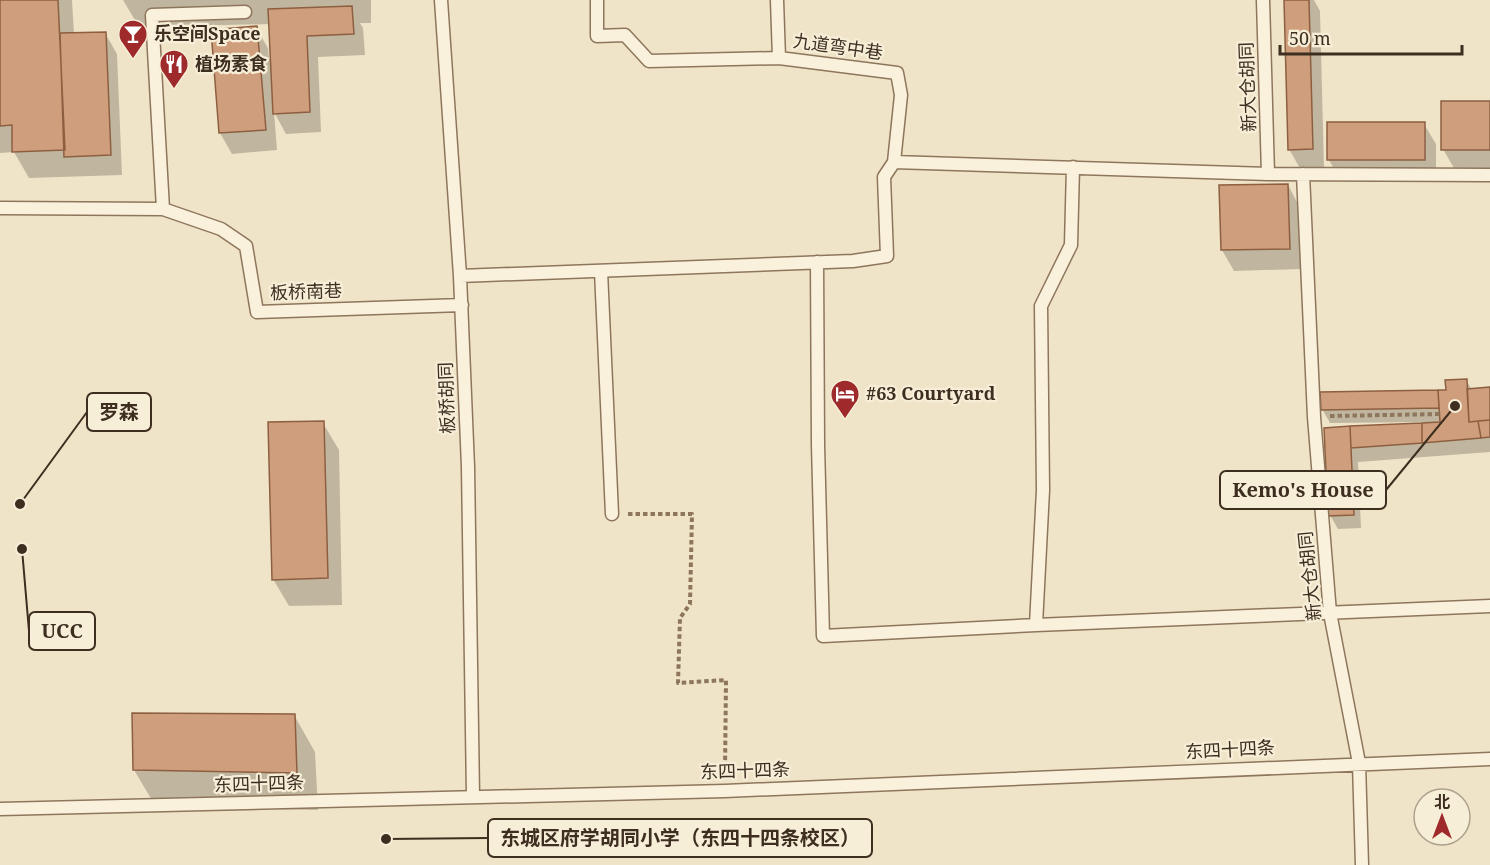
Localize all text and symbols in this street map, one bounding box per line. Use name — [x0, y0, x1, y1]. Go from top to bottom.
bar icon: 乐空间Space — [117, 18, 149, 60]
scale bar — [1280, 18, 1462, 56]
place label: 乐空间Space — [154, 21, 261, 45]
text: 50 m — [1289, 26, 1331, 50]
street label: 九道弯中巷 — [792, 28, 884, 64]
street label: 新大仓胡同 — [1233, 42, 1261, 132]
restaurant icon: 植场素食 — [158, 48, 190, 90]
place label: 植场素食 — [195, 51, 267, 75]
street label: 板桥南巷 — [270, 278, 342, 304]
street label: 板桥胡同 — [433, 362, 459, 434]
hotel icon: #63 Courtyard — [829, 378, 861, 420]
place label: #63 Courtyard — [866, 381, 996, 405]
callout: 罗森 — [87, 393, 151, 431]
text: 罗森 — [99, 398, 139, 425]
callout: Kemo's House — [1220, 471, 1386, 509]
text: Kemo's House — [1232, 476, 1374, 503]
street label: 新大仓胡同 — [1292, 530, 1326, 622]
callout: UCC — [29, 612, 95, 650]
text: UCC — [41, 617, 83, 644]
street label: 东四十四条 — [1184, 735, 1276, 763]
street label: 东四十四条 — [700, 756, 790, 784]
street label: 东四十四条 — [214, 769, 304, 797]
north arrow — [1412, 787, 1472, 847]
text: 北 — [1434, 791, 1450, 813]
callout: 东城区府学胡同小学（东四十四条校区） — [488, 819, 872, 857]
text: 东城区府学胡同小学（东四十四条校区） — [500, 824, 860, 851]

